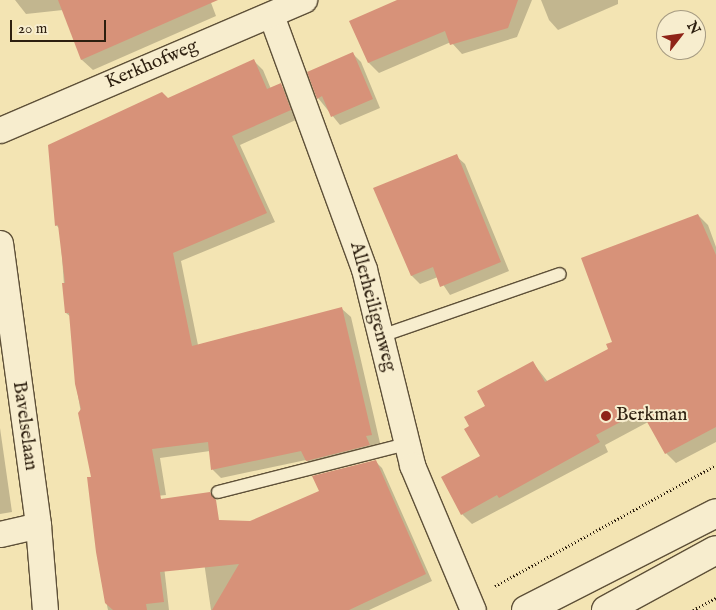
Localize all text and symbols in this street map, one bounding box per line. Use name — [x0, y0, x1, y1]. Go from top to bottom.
scale bar — [12, 10, 109, 42]
north arrow — [656, 10, 706, 60]
text: N — [682, 18, 704, 38]
text: 20 m — [18, 19, 47, 38]
street label: Kerkhofweg — [102, 35, 202, 95]
street label: Allerheiligenweg — [344, 240, 400, 374]
street label: Bavelselaan — [6, 380, 42, 472]
place label: Berkman — [616, 405, 687, 427]
marker: Berkman — [600, 410, 612, 422]

